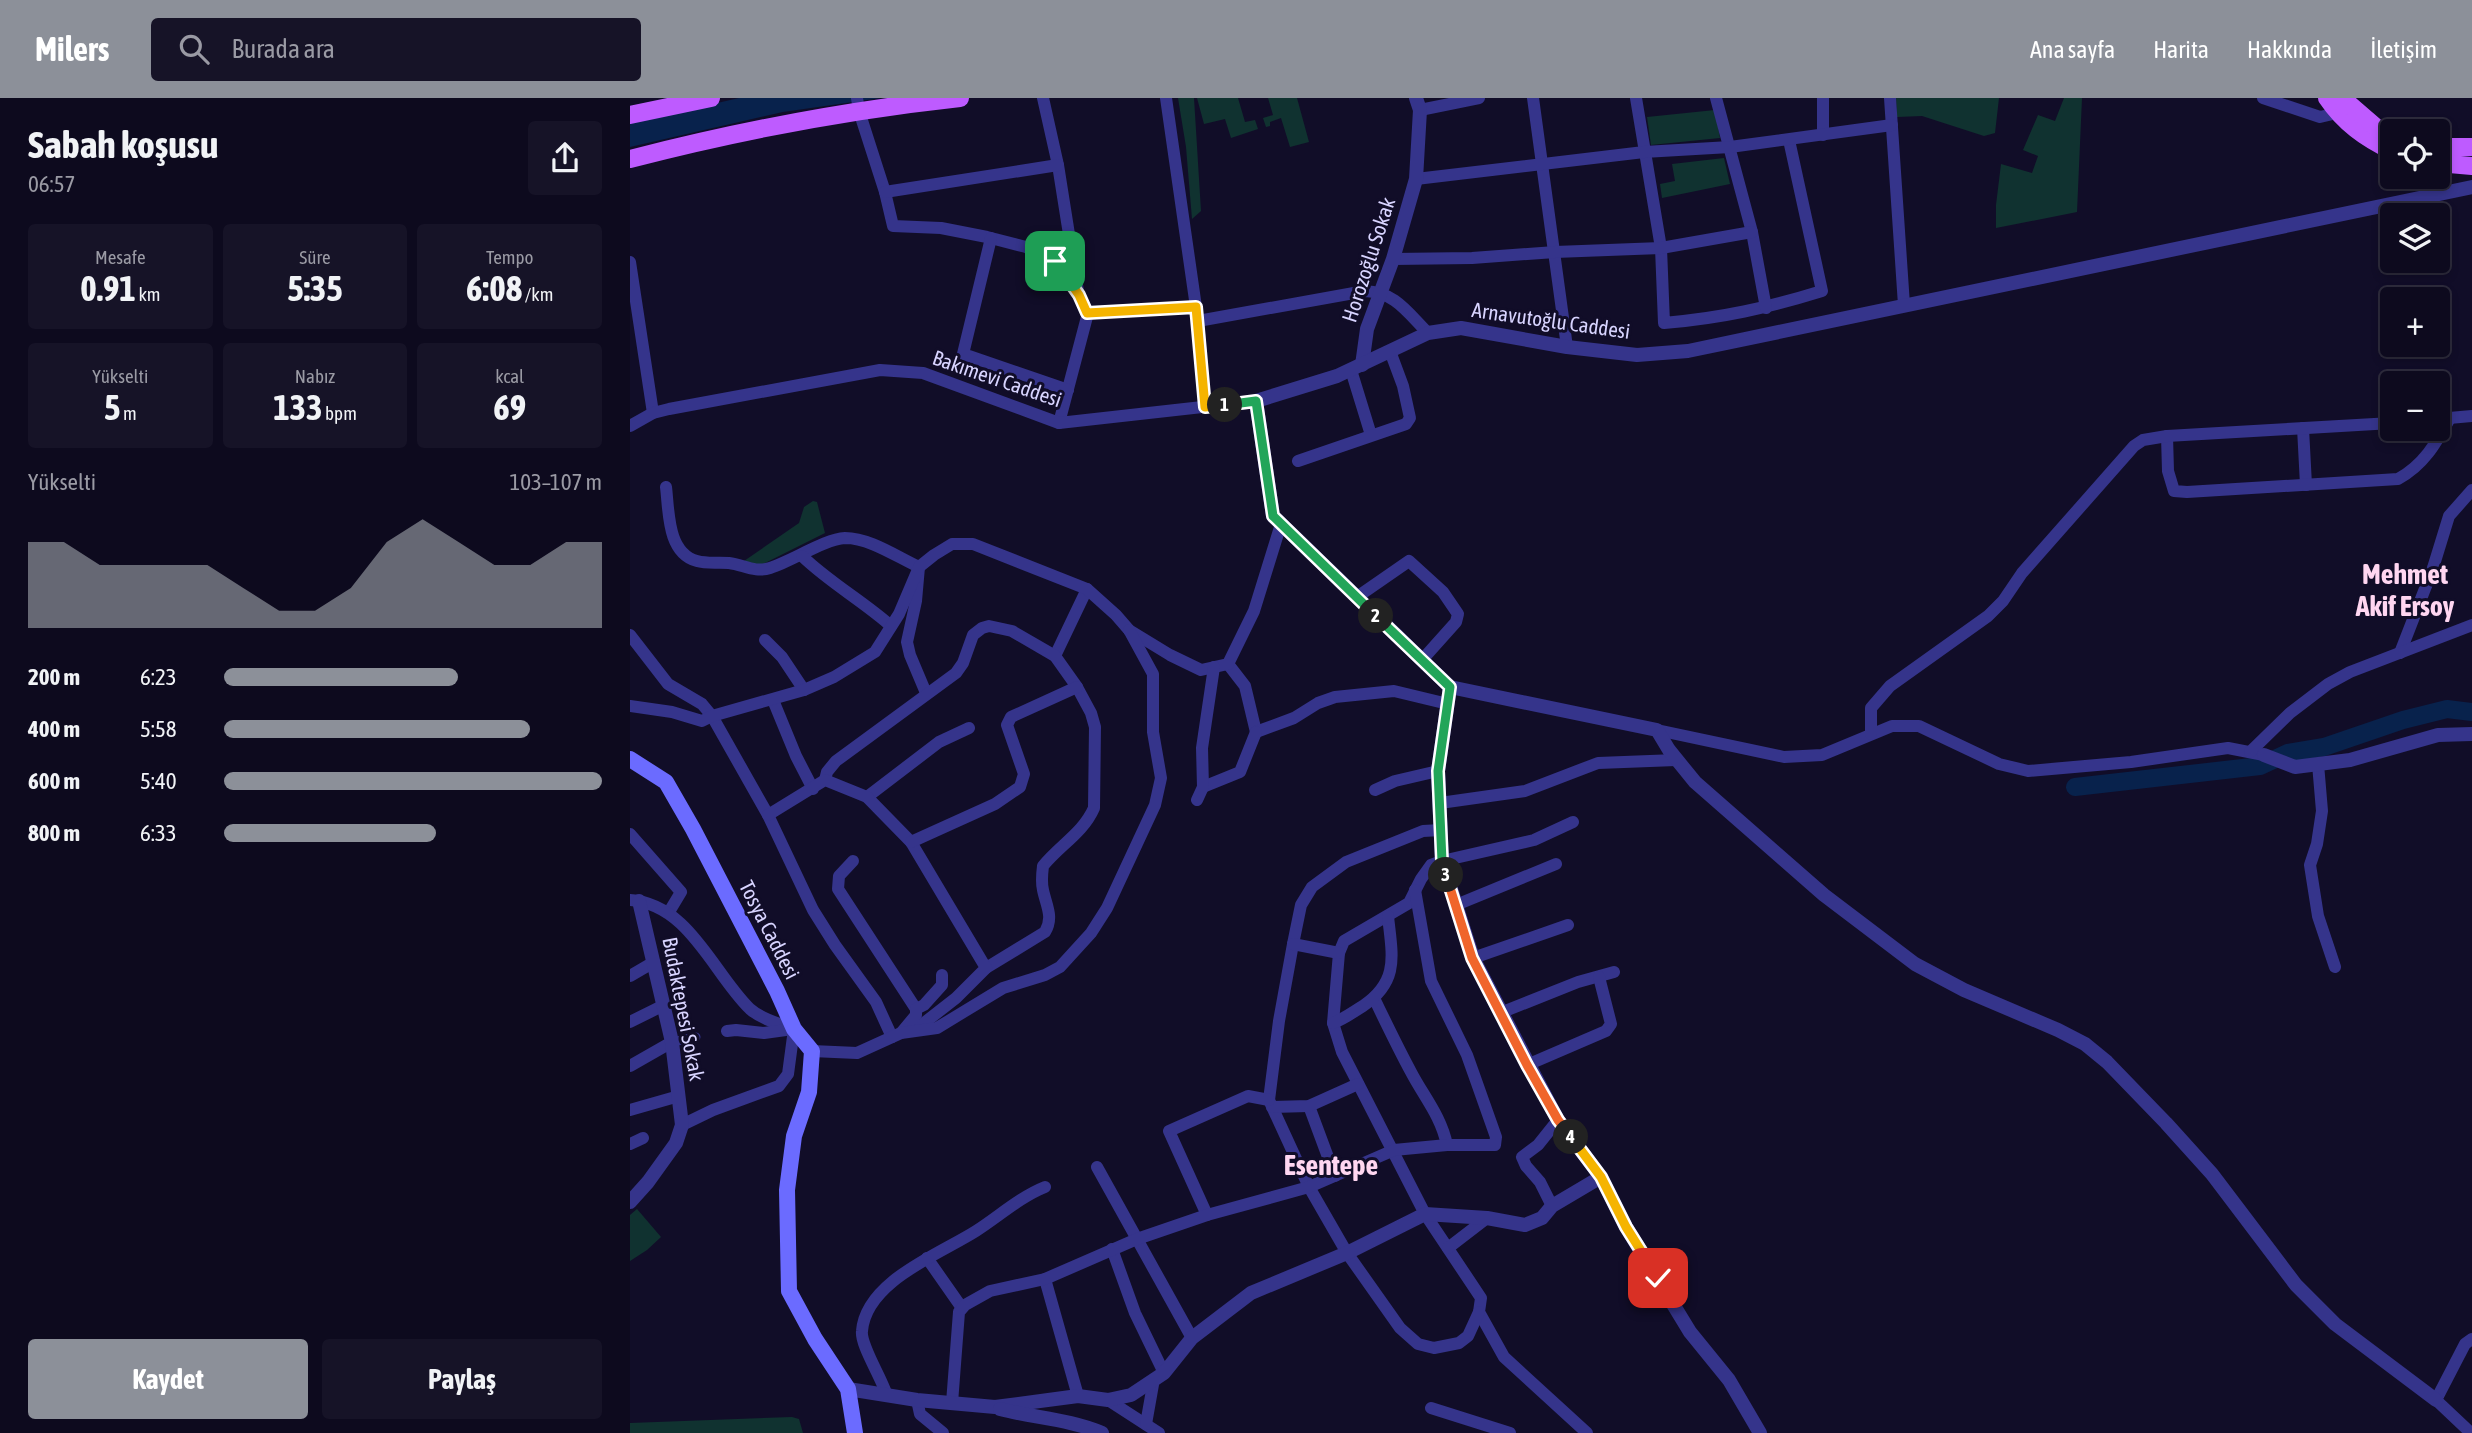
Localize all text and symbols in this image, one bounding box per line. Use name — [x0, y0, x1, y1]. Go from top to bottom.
search box — [151, 18, 641, 81]
text: Milers — [35, 30, 109, 68]
icon: search — [175, 30, 213, 68]
text: Burada ara — [231, 34, 335, 64]
text: Ana sayfa — [2030, 36, 2115, 63]
text: Harita — [2153, 36, 2209, 63]
text: Hakkında — [2247, 36, 2332, 63]
text: İletişim — [2370, 36, 2437, 63]
map controls — [2380, 119, 2450, 441]
button: locate — [2380, 119, 2450, 189]
button: share — [528, 121, 602, 195]
text: Sabah koşusu — [28, 123, 218, 166]
text: 06:57 — [28, 171, 75, 197]
street label: Horozoğlu Sokak — [1337, 194, 1400, 325]
button: layers — [2380, 203, 2450, 273]
pin — [1025, 231, 1085, 291]
icon: arrive — [1036, 242, 1074, 280]
text: Mesafe — [95, 246, 146, 268]
text: Süre — [299, 246, 331, 268]
text: Tempo — [486, 246, 533, 268]
text: 0.91 — [80, 268, 136, 308]
text: 5:35 — [287, 268, 343, 308]
text: 6:08 — [466, 268, 522, 308]
text: km — [136, 283, 160, 305]
text: /km — [522, 283, 553, 305]
button: + — [2380, 287, 2450, 357]
street label: Arnavutoğlu Caddesi — [1471, 297, 1632, 343]
street label: Bakımevi Caddesi — [930, 345, 1065, 411]
text: Yükselti — [92, 365, 148, 387]
text: Nabız — [295, 365, 335, 387]
text: kcal — [495, 365, 524, 387]
button: − — [2380, 371, 2450, 441]
text: 5 — [104, 387, 120, 427]
text: 133 — [273, 387, 323, 427]
text: 69 — [493, 387, 526, 427]
pin: 1 — [1208, 388, 1242, 422]
text: 1 — [1220, 393, 1229, 415]
text: m — [120, 402, 137, 424]
text: bpm — [323, 402, 357, 424]
text: Yükselti — [28, 469, 96, 495]
text: 103–107 m — [509, 469, 602, 495]
district label: Mehmet Akif Ersoy — [2355, 558, 2455, 622]
pin: 2 — [1358, 598, 1394, 634]
text: 2 — [1371, 604, 1380, 626]
text: 200 m — [28, 664, 80, 690]
text: 6:23 — [140, 664, 177, 690]
text: 400 m — [28, 716, 80, 742]
text: 5:58 — [140, 716, 177, 742]
text: 600 m — [28, 768, 80, 794]
text: 5:40 — [140, 768, 177, 794]
text: 800 m — [28, 820, 80, 846]
text: 6:33 — [140, 820, 177, 846]
pin: 3 — [1428, 858, 1464, 892]
text: 3 — [1441, 863, 1450, 885]
street label: Tosya Caddesi — [735, 876, 805, 983]
street label: Budaktepesi Sokak — [658, 935, 710, 1083]
pin: 4 — [1553, 1119, 1588, 1154]
text: 4 — [1566, 1125, 1575, 1147]
district label: Esentepe — [1284, 1149, 1378, 1181]
pin — [1628, 1248, 1688, 1308]
icon: check — [1639, 1259, 1677, 1297]
button: Kaydet — [28, 1339, 308, 1419]
button: Paylaş — [322, 1339, 602, 1419]

